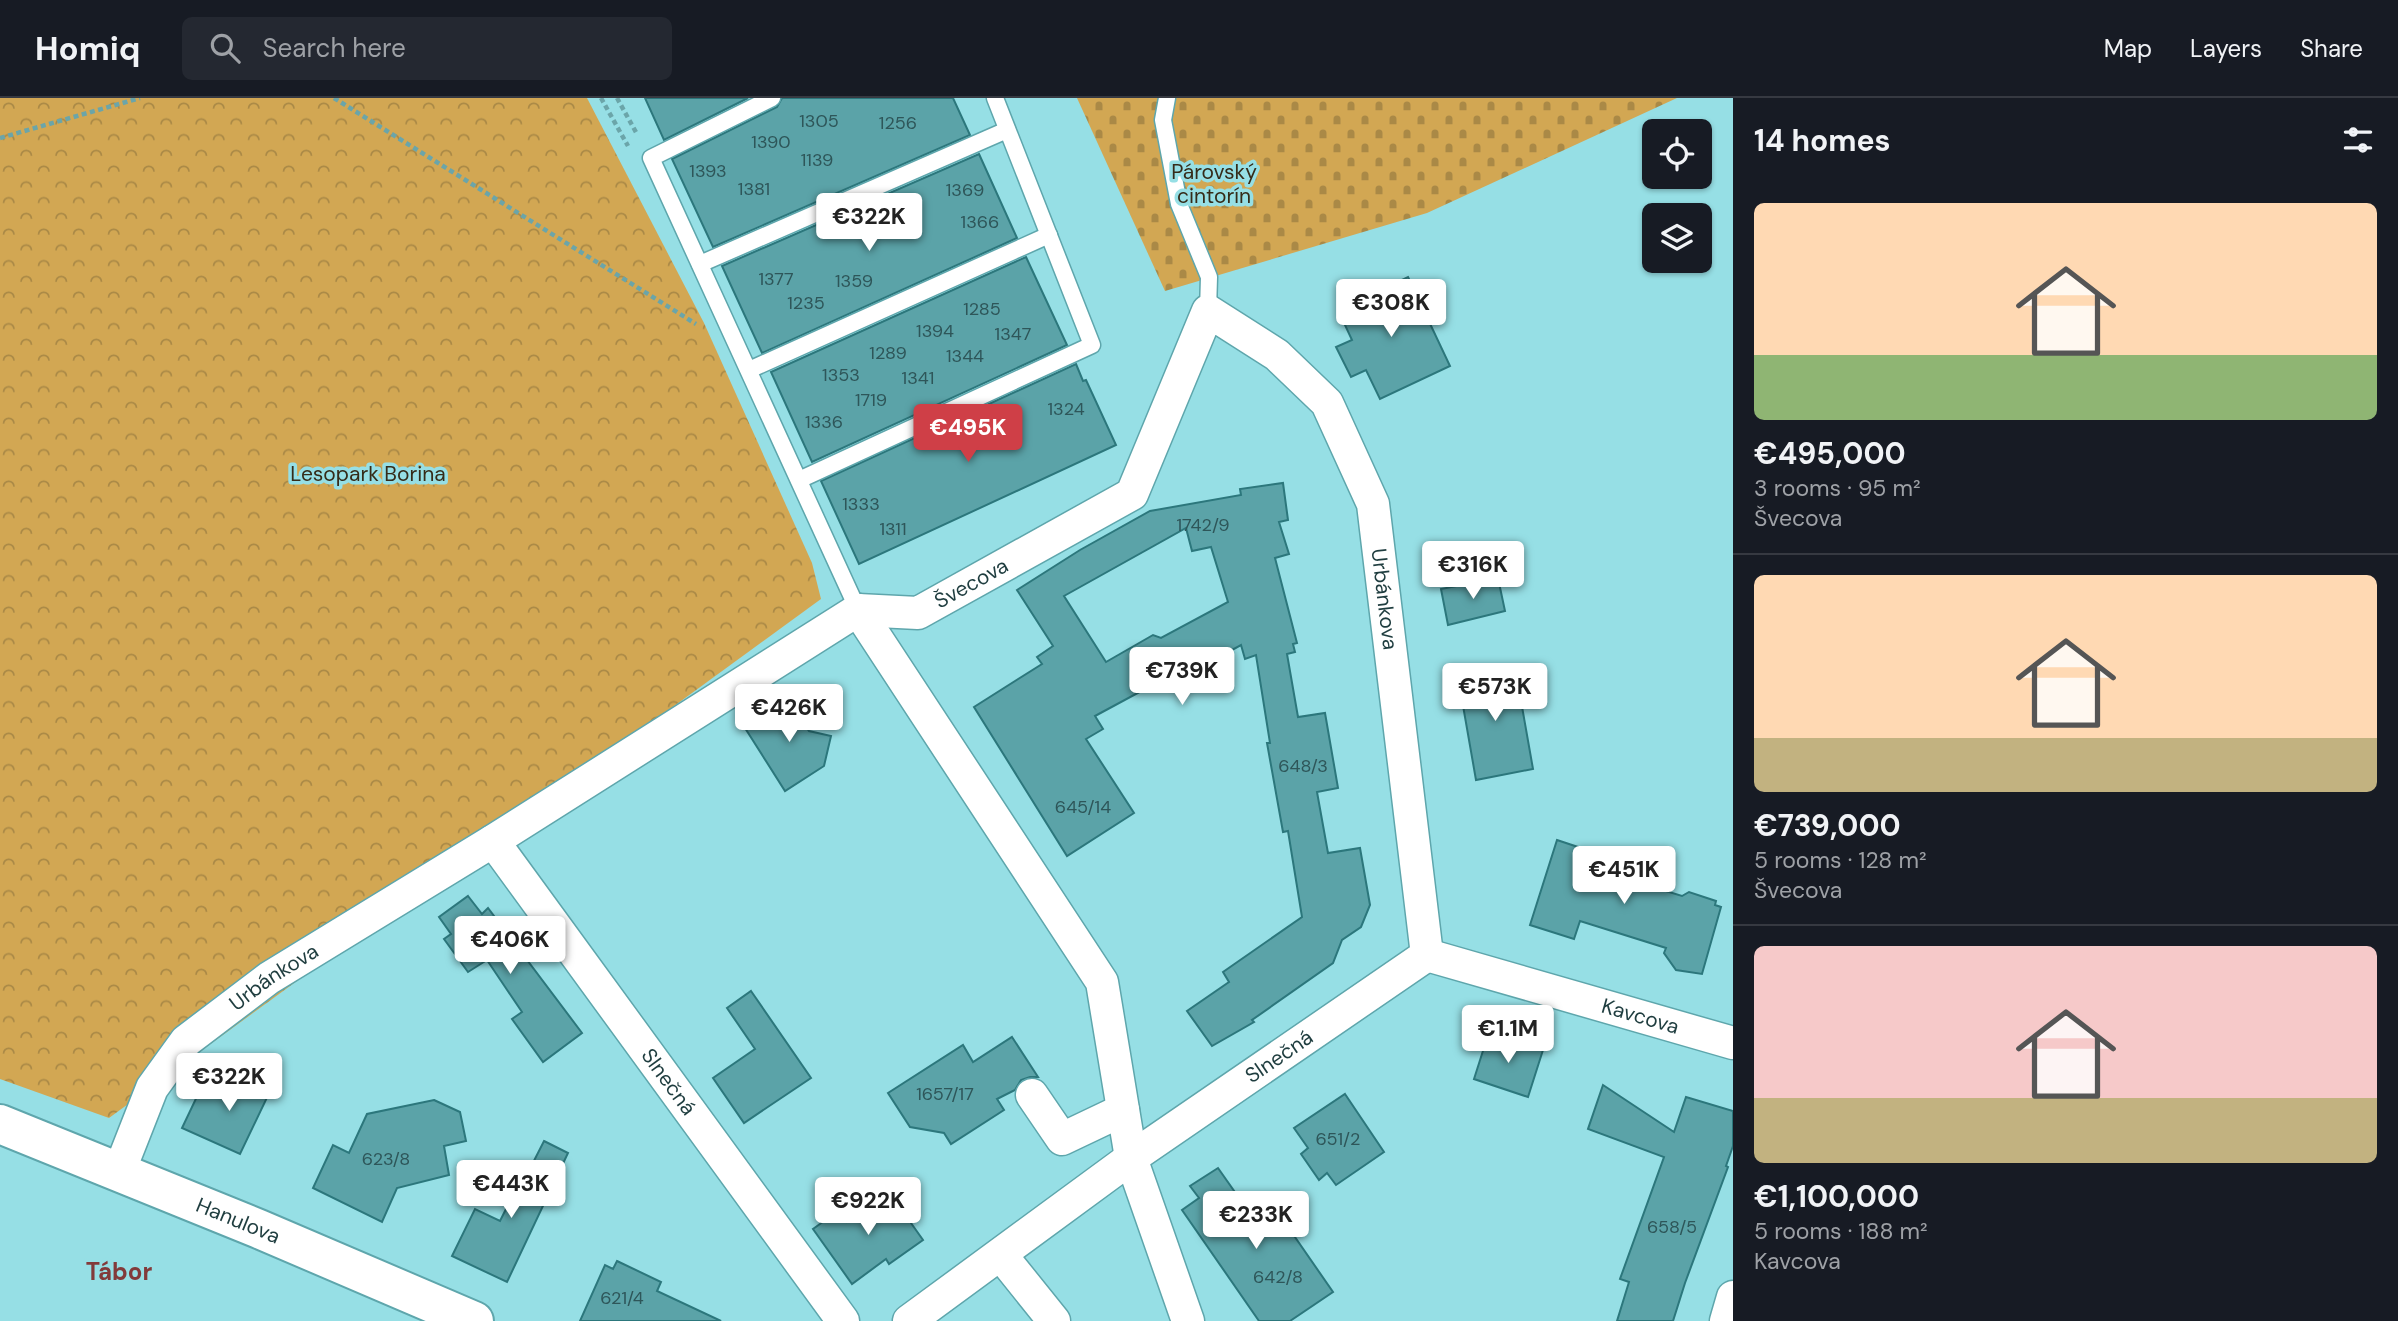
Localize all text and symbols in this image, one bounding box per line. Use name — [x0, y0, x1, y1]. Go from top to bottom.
search box — [182, 17, 672, 80]
text: Homiq — [35, 27, 140, 70]
icon: search — [206, 29, 244, 67]
text: Search here — [262, 31, 406, 65]
text: Map — [2104, 33, 2152, 64]
text: Layers — [2190, 33, 2262, 64]
text: Share — [2300, 33, 2363, 64]
house number: 1305 — [799, 109, 839, 133]
house number: 1256 — [879, 111, 917, 135]
map controls — [1642, 119, 1712, 273]
button: locate — [1642, 119, 1712, 189]
text: 14 homes — [1754, 121, 1891, 160]
icon: filters — [2339, 121, 2377, 159]
house number: 1390 — [751, 130, 791, 154]
house number: 1139 — [801, 148, 833, 172]
park label: Párovský cintorín — [1171, 158, 1257, 210]
house number: 1393 — [689, 159, 727, 183]
house number: 1381 — [738, 177, 770, 201]
house number: 1369 — [946, 178, 984, 202]
pin: €322K — [820, 194, 918, 253]
text: €322K — [832, 201, 906, 231]
button: layers — [1642, 203, 1712, 273]
house number: 1366 — [961, 210, 999, 234]
icon: home — [2003, 248, 2129, 374]
house number: 1377 — [758, 267, 794, 291]
house number: 1359 — [835, 269, 873, 293]
pin: €308K — [1342, 280, 1440, 339]
text: €308K — [1352, 287, 1430, 317]
house number: 1235 — [787, 291, 825, 315]
house number: 1285 — [963, 297, 1001, 321]
house number: 1394 — [916, 319, 954, 343]
house number: 1347 — [995, 322, 1031, 346]
house number: 1289 — [869, 341, 907, 365]
house number: 1344 — [946, 344, 984, 368]
house number: 1353 — [822, 363, 860, 387]
house number: 1341 — [902, 366, 934, 390]
house number: 1719 — [855, 388, 887, 412]
house number: 1324 — [1047, 397, 1085, 421]
pin: €495K — [919, 404, 1017, 464]
house number: 1336 — [805, 410, 843, 434]
text: €495K — [929, 412, 1007, 442]
text: €495,000 — [1754, 434, 1906, 473]
park label: Lesopark Borina — [290, 460, 446, 488]
text: 3 rooms · 95 m² — [1754, 473, 1921, 503]
house number: 1333 — [842, 492, 880, 516]
text: Švecova — [1754, 503, 1842, 533]
house number: 1742/9 — [1176, 513, 1230, 537]
house number: 1311 — [879, 517, 907, 541]
pin: €316K — [1424, 542, 1522, 601]
street label: Urbánkova — [1364, 547, 1404, 651]
text: €316K — [1438, 549, 1508, 579]
street label: Švecova — [929, 552, 1013, 615]
icon: home — [2003, 620, 2129, 746]
pin: €739K — [1133, 648, 1231, 707]
text: €739K — [1145, 655, 1219, 685]
pin: €573K — [1446, 664, 1544, 723]
text: €573K — [1458, 671, 1532, 701]
pin: €426K — [740, 684, 838, 744]
text: €426K — [751, 692, 827, 722]
house number: 648/3 — [1278, 754, 1328, 778]
house number: 645/14 — [1055, 795, 1111, 819]
text: €739,000 — [1754, 806, 1901, 845]
text: 5 rooms · 128 m² — [1754, 845, 1927, 875]
pin: €451K — [1575, 846, 1673, 906]
text: €451K — [1589, 854, 1659, 884]
text: Švecova — [1754, 875, 1842, 905]
pin: €406K — [461, 916, 559, 976]
text: €406K — [471, 924, 549, 954]
street label: Urbánkova — [224, 937, 324, 1017]
icon: home — [2003, 991, 2129, 1117]
street label: Kavcova — [1598, 992, 1682, 1041]
pin: €1.1M — [1459, 1006, 1557, 1065]
text: €1.1M — [1478, 1013, 1538, 1043]
street label: Slnečná — [1240, 1023, 1319, 1090]
street label: Slnečná — [635, 1043, 702, 1121]
pin: €322K — [180, 1054, 278, 1113]
text: €322K — [192, 1061, 266, 1091]
house number: 1657/17 — [916, 1082, 974, 1106]
house number: 651/2 — [1316, 1127, 1360, 1151]
house number: 623/8 — [362, 1147, 410, 1171]
pin: €443K — [462, 1160, 560, 1220]
text: €443K — [473, 1168, 549, 1198]
text: €1,100,000 — [1754, 1177, 1919, 1216]
pin: €922K — [819, 1178, 917, 1237]
text: €922K — [831, 1185, 905, 1215]
street label: Hanulova — [192, 1191, 285, 1250]
pin: €233K — [1207, 1192, 1305, 1251]
text: €233K — [1219, 1199, 1293, 1229]
house number: 658/5 — [1647, 1215, 1697, 1239]
text: 5 rooms · 188 m² — [1754, 1216, 1928, 1246]
text: Kavcova — [1754, 1246, 1841, 1276]
district label: Tábor — [86, 1256, 152, 1287]
house number: 642/8 — [1253, 1265, 1303, 1289]
house number: 621/4 — [600, 1286, 644, 1310]

